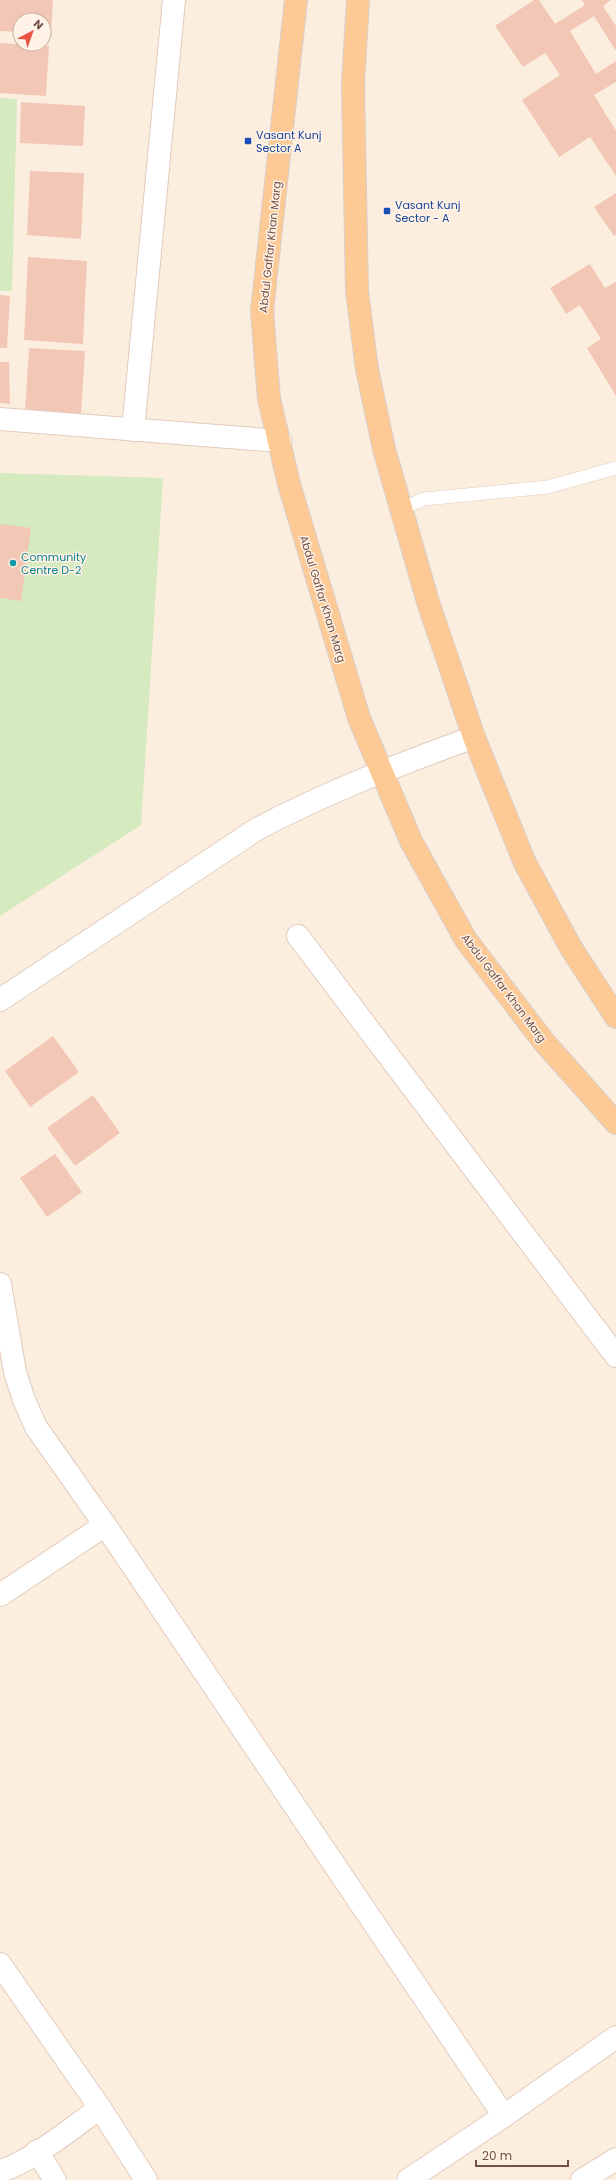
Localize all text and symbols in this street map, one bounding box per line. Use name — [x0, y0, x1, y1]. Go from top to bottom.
north arrow — [12, 12, 52, 52]
text: N — [30, 16, 47, 33]
place label: Vasant Kunj Sector A — [256, 127, 322, 156]
marker: Vasant Kunj Sector A — [243, 136, 253, 146]
street label: Abdul Gaffar Khan Marg — [255, 180, 285, 314]
place label: Vasant Kunj Sector - A — [395, 197, 461, 226]
marker: Vasant Kunj Sector - A — [382, 206, 392, 216]
street label: Abdul Gaffar Khan Marg — [296, 533, 350, 665]
place label: Community Centre D-2 — [21, 549, 87, 578]
marker: Community Centre D-2 — [8, 558, 18, 568]
street label: Abdul Gaffar Khan Marg — [458, 930, 550, 1046]
scale bar — [476, 2142, 568, 2168]
text: 20 m — [482, 2147, 512, 2164]

